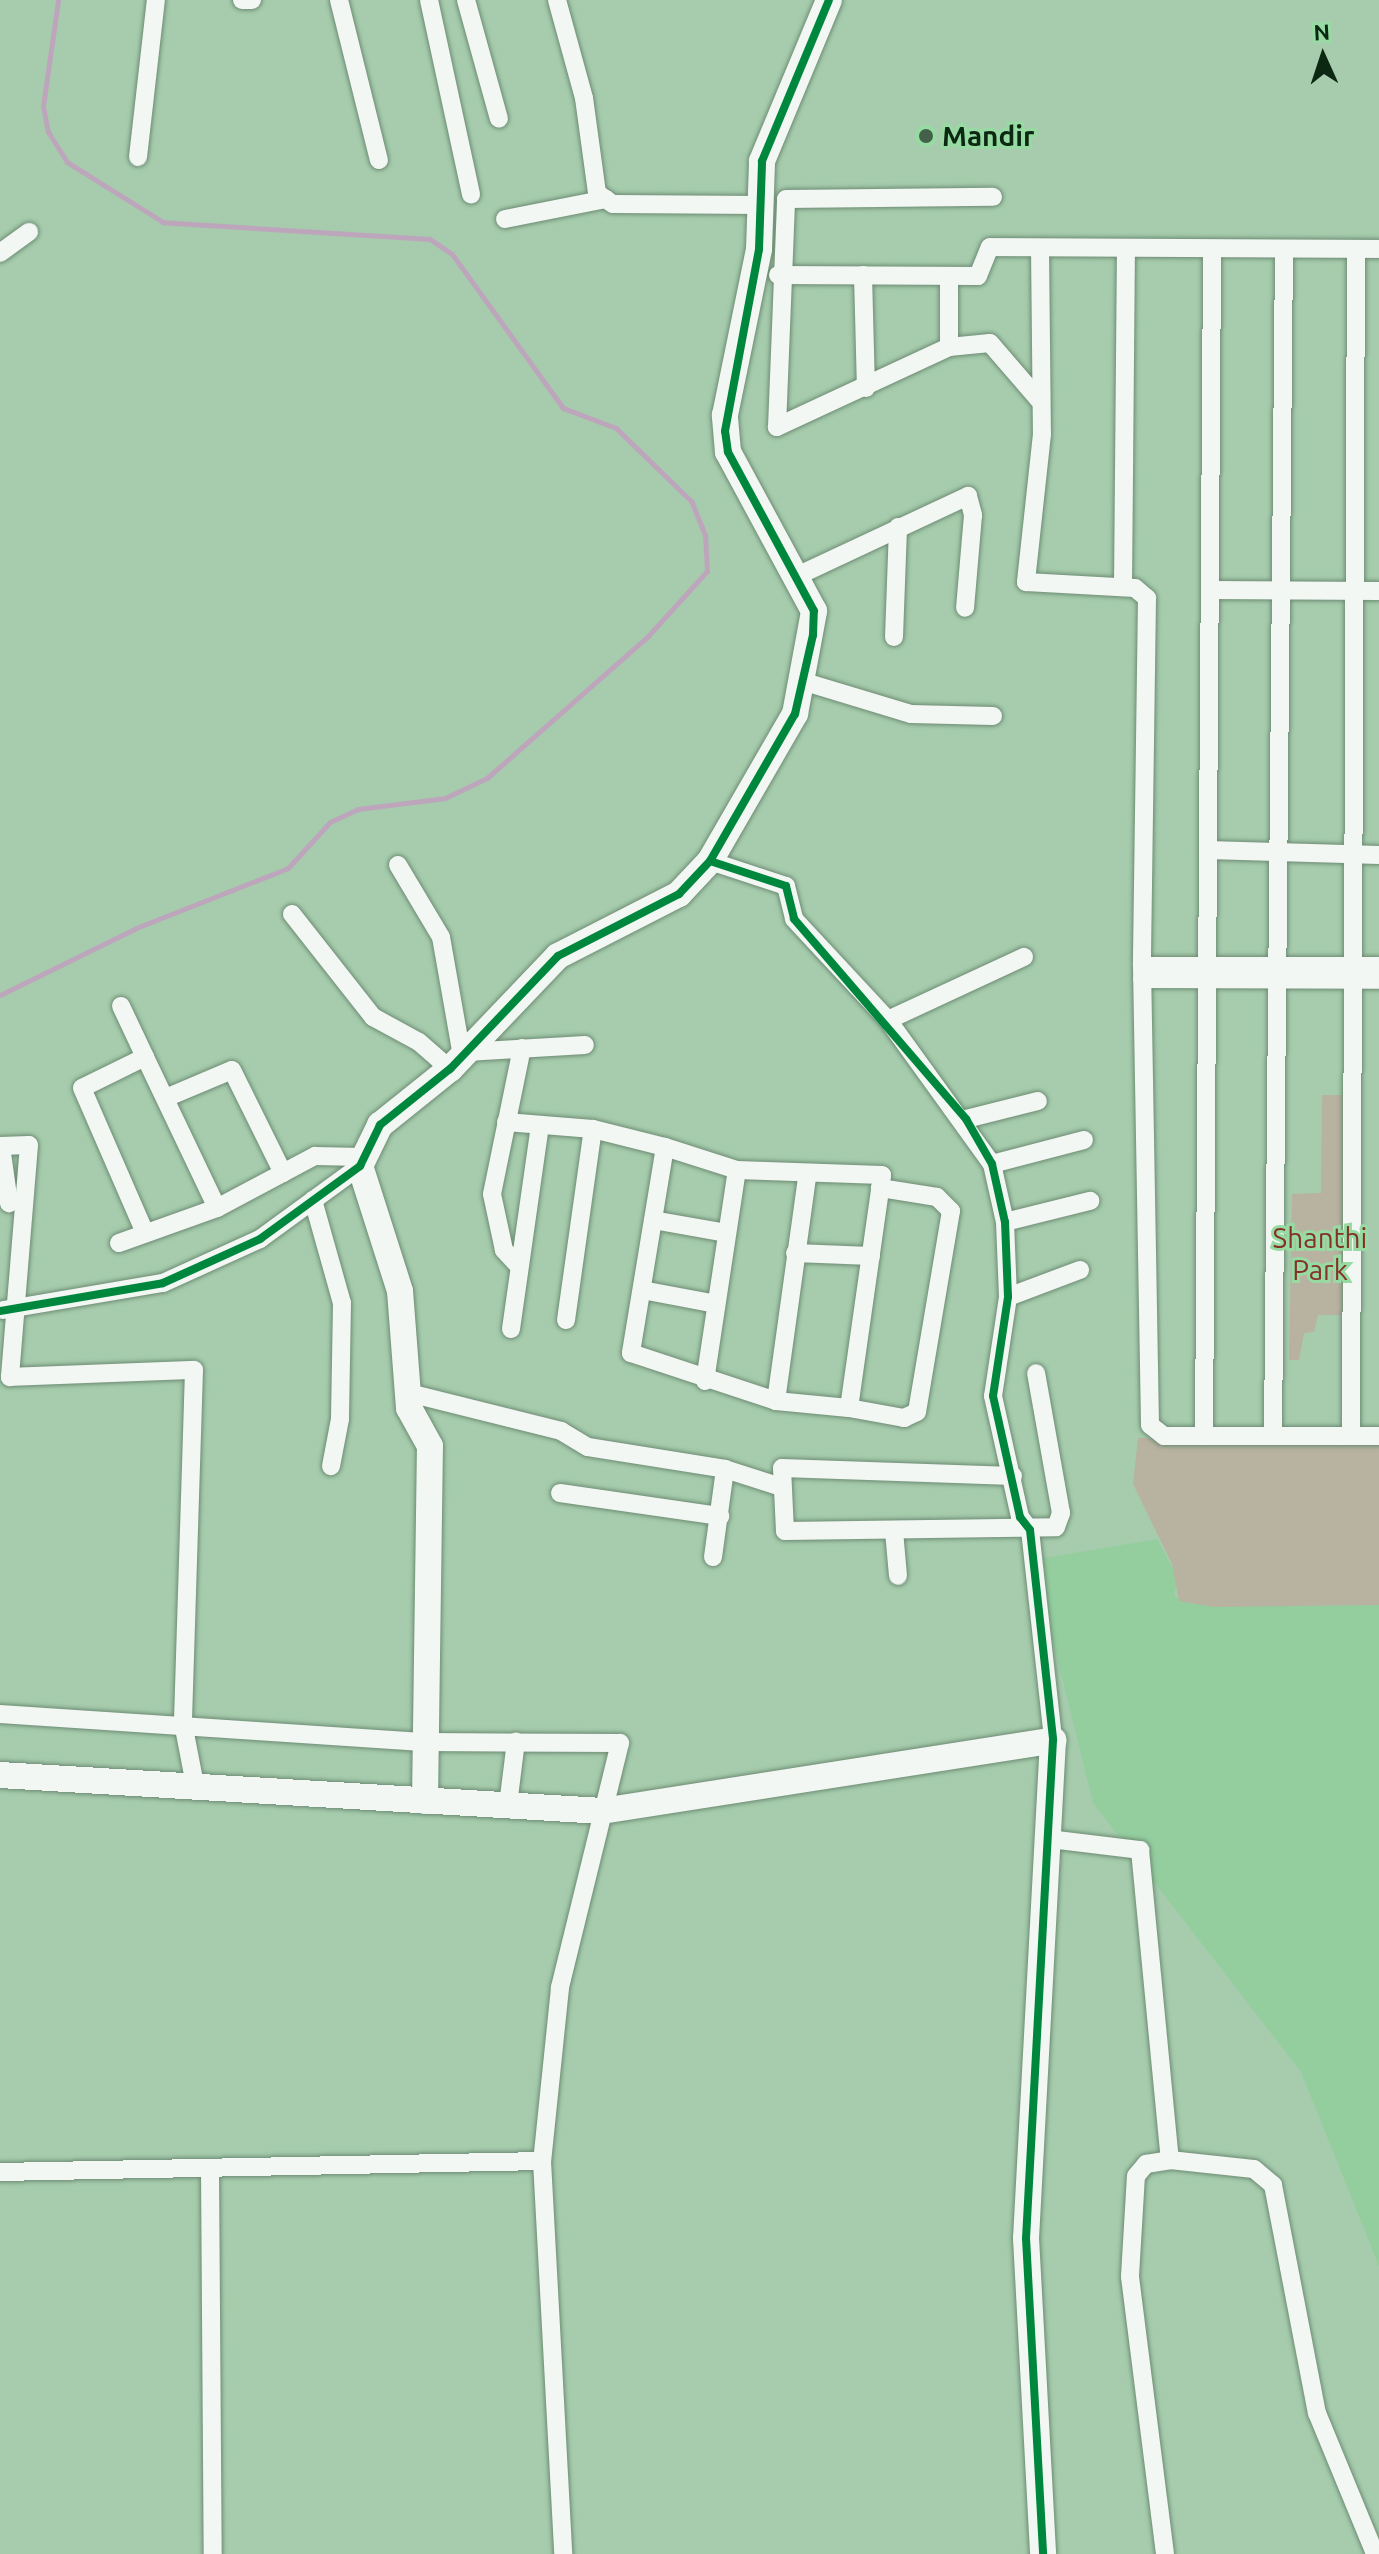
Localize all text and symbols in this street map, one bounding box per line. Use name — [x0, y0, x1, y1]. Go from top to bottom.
north arrow — [1283, 16, 1363, 96]
text: N — [1313, 19, 1331, 44]
place label: Mandir — [942, 119, 1035, 153]
marker: Mandir — [917, 127, 935, 145]
park label: Shanthi Park — [1273, 1221, 1367, 1287]

